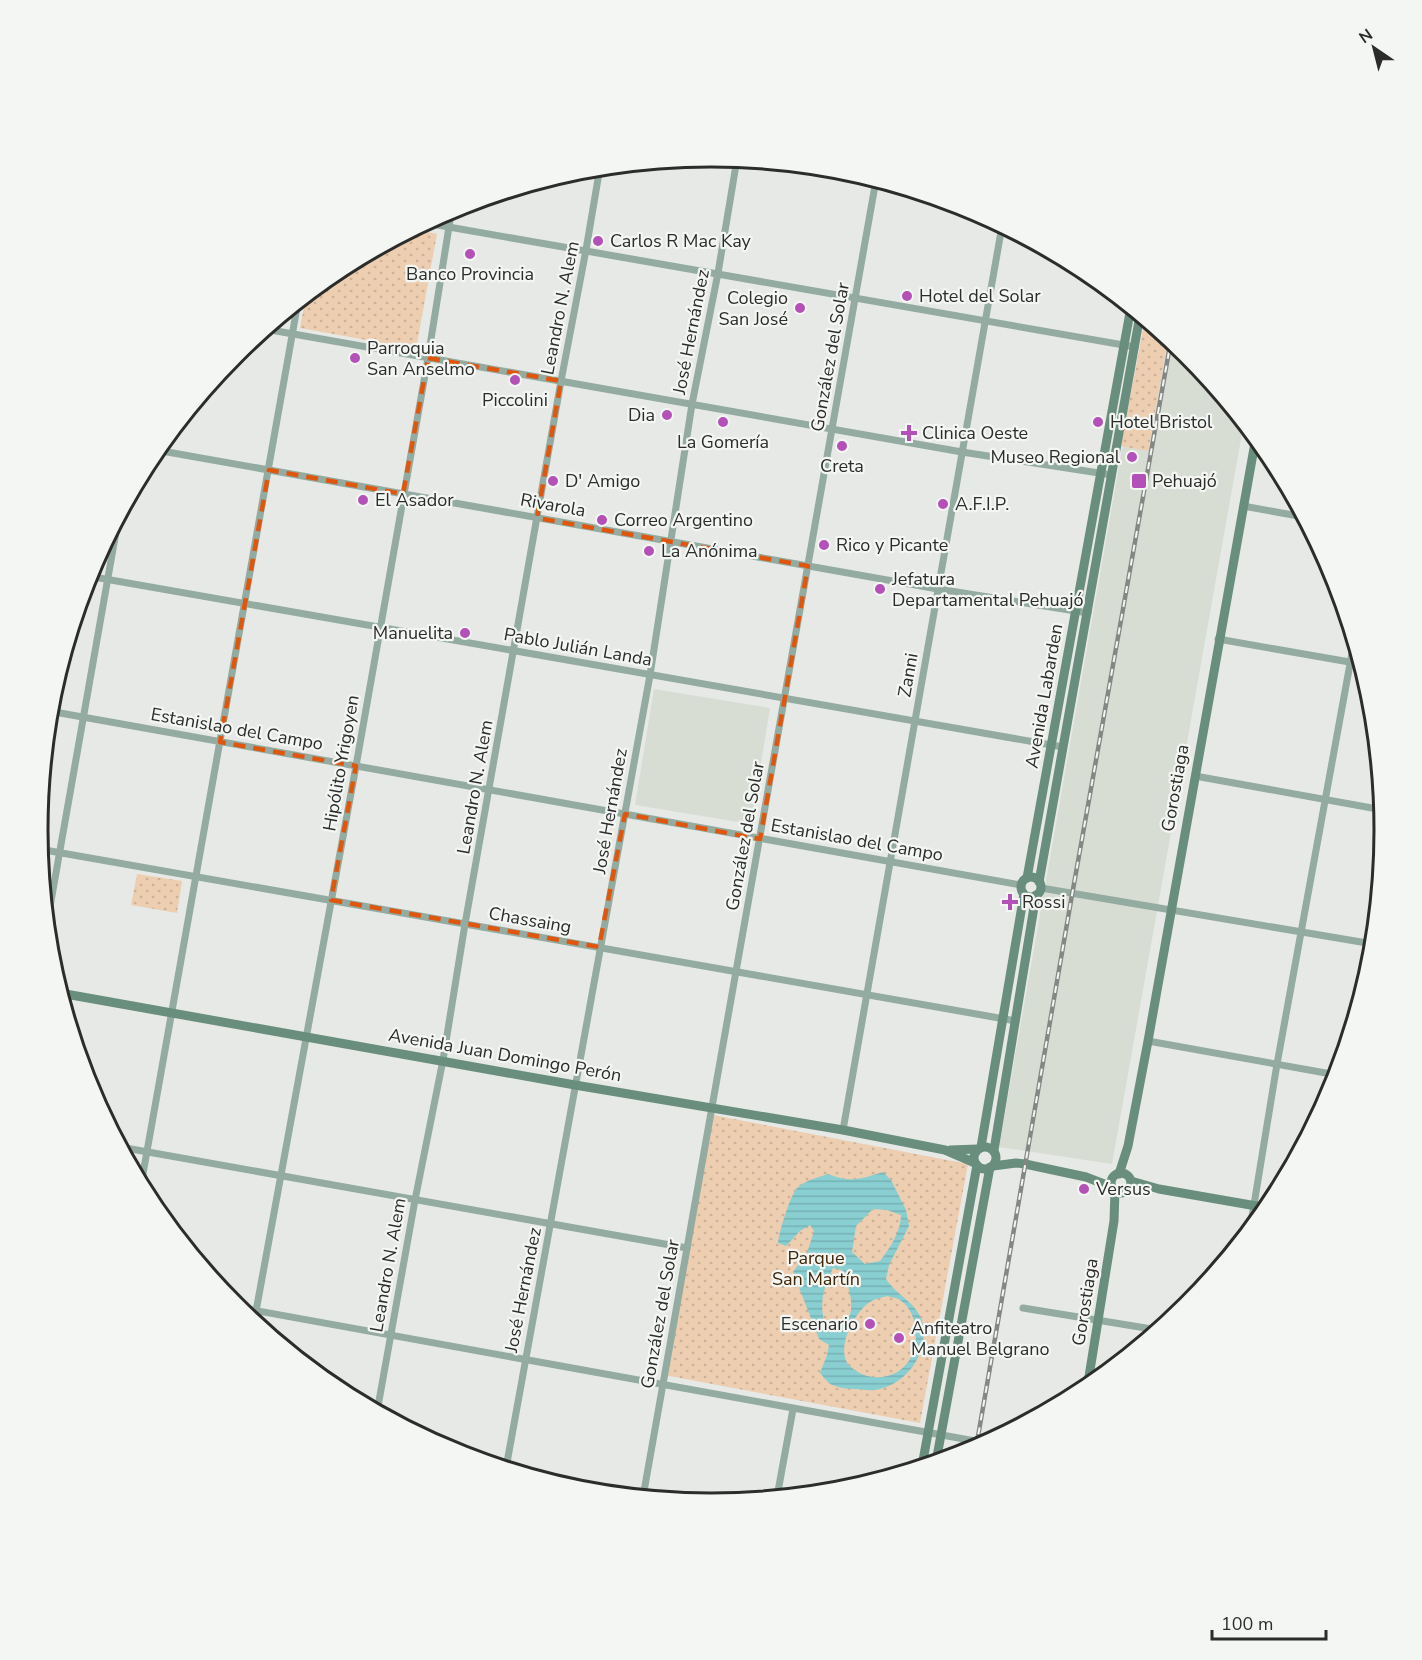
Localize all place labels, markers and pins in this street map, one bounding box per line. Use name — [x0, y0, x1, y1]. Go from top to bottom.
place label: Carlos R Mac Kay — [610, 229, 752, 253]
marker: Carlos R Mac Kay — [591, 234, 605, 248]
marker: Banco Provincia — [463, 247, 477, 261]
place label: Banco Provincia — [406, 262, 534, 286]
place label: Hotel del Solar — [919, 284, 1041, 308]
place label: Colegio San José — [718, 286, 788, 331]
marker: Hotel del Solar — [900, 289, 914, 303]
marker: Colegio San José — [793, 301, 807, 315]
place label: Parroquia San Anselmo — [367, 336, 475, 381]
marker: Parroquia San Anselmo — [348, 351, 362, 365]
marker: Piccolini — [508, 373, 522, 387]
place label: Piccolini — [482, 388, 548, 412]
place label: Dia — [628, 403, 655, 427]
marker: Dia — [660, 408, 674, 422]
place label: Hotel Bristol — [1110, 410, 1213, 434]
marker: La Gomería — [716, 415, 730, 429]
marker: Hotel Bristol — [1091, 415, 1105, 429]
place label: Clinica Oeste — [922, 421, 1028, 445]
marker: Clinica Oeste — [900, 424, 918, 442]
place label: La Gomería — [677, 430, 769, 454]
marker: Creta — [835, 439, 849, 453]
place label: Museo Regional — [990, 445, 1121, 469]
marker: Museo Regional — [1125, 450, 1139, 464]
place label: Creta — [820, 454, 864, 478]
place label: D' Amigo — [565, 469, 640, 493]
place label: Pehuajó — [1152, 469, 1217, 493]
marker: Pehuajó — [1130, 472, 1148, 490]
marker: D' Amigo — [546, 474, 560, 488]
place label: El Asador — [375, 488, 454, 512]
place label: A.F.I.P. — [955, 492, 1009, 516]
marker: El Asador — [356, 493, 370, 507]
marker: A.F.I.P. — [936, 497, 950, 511]
place label: Correo Argentino — [614, 508, 753, 532]
marker: Correo Argentino — [595, 513, 609, 527]
place label: Rico y Picante — [836, 533, 948, 557]
marker: Rico y Picante — [817, 538, 831, 552]
place label: La Anónima — [661, 539, 758, 563]
marker: La Anónima — [642, 544, 656, 558]
place label: Jefatura Departamental Pehuajó — [891, 567, 1083, 612]
marker: Jefatura Departamental Pehuajó — [873, 582, 887, 596]
place label: Manuelita — [373, 621, 453, 645]
marker: Manuelita — [458, 626, 472, 640]
place label: Rossi — [1022, 890, 1065, 914]
marker: Rossi — [1003, 895, 1017, 909]
place label: Versus — [1095, 1177, 1151, 1201]
marker: Versus — [1077, 1182, 1091, 1196]
place label: Escenario — [781, 1312, 858, 1336]
place label: Anfiteatro Manuel Belgrano — [911, 1316, 1049, 1361]
marker: Escenario — [863, 1317, 877, 1331]
marker: Anfiteatro Manuel Belgrano — [892, 1331, 906, 1345]

